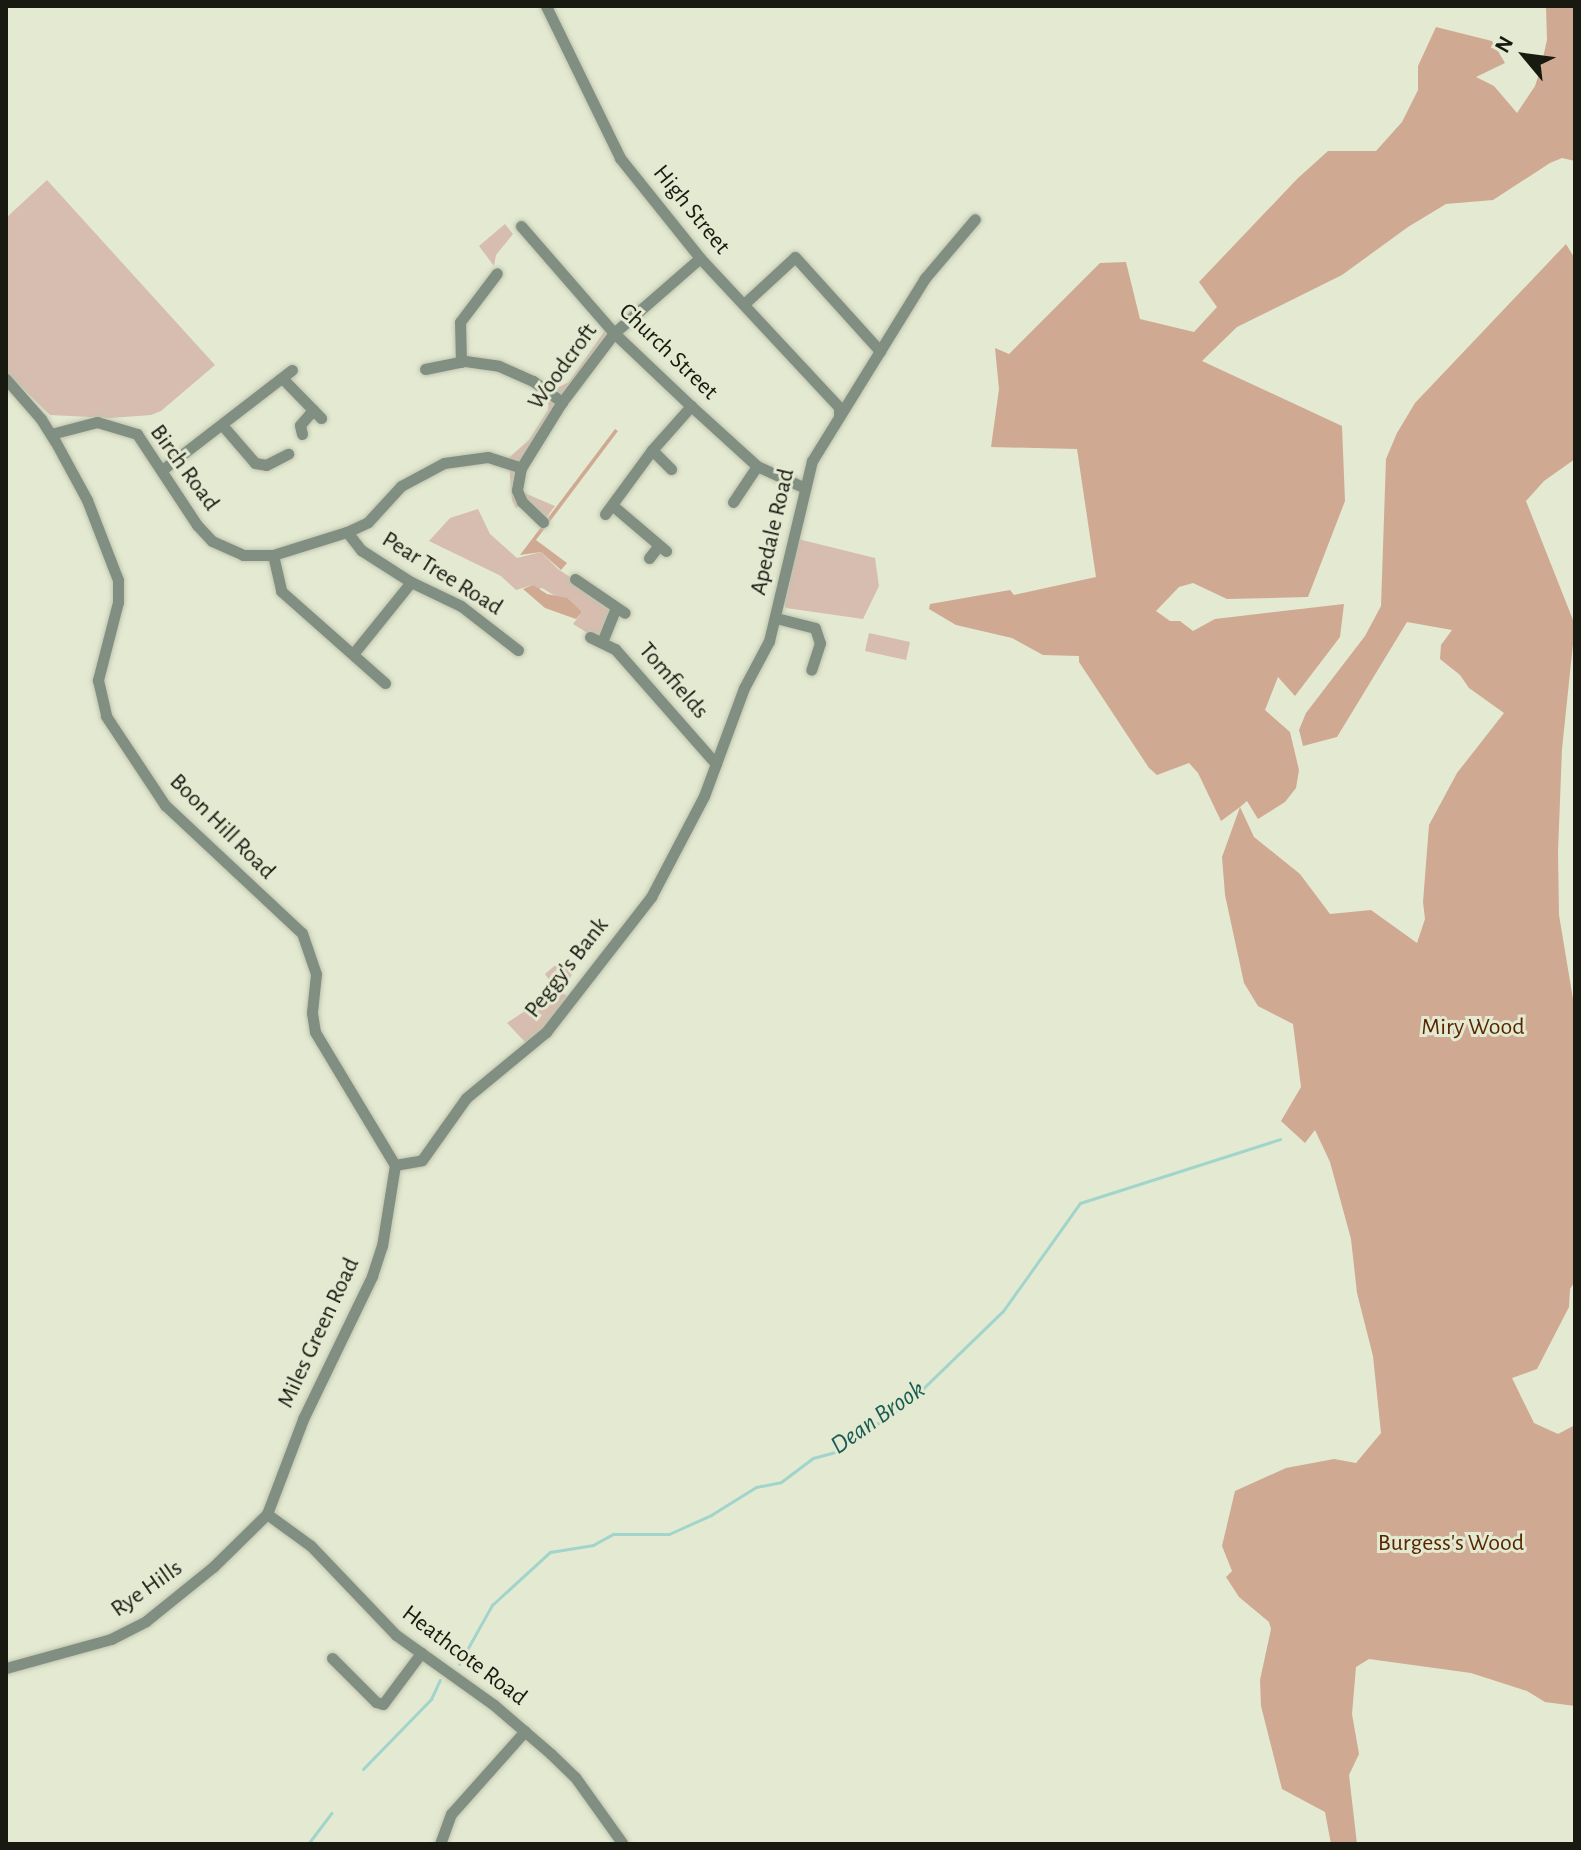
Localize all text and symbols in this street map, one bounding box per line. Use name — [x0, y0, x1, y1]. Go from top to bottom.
north arrow — [1485, 16, 1565, 96]
text: N — [1491, 32, 1517, 56]
street label: High Street — [646, 159, 736, 261]
street label: Church Street — [612, 298, 724, 406]
street label: Woodcroft — [522, 318, 604, 416]
street label: Birch Road — [143, 419, 225, 517]
street label: Apedale Road — [744, 466, 802, 598]
street label: Pear Tree Road — [376, 526, 508, 622]
street label: Tomfields — [632, 637, 714, 725]
street label: Boon Hill Road — [163, 768, 281, 886]
street label: Peggy's Bank — [519, 912, 615, 1024]
park label: Miry Wood — [1421, 1014, 1525, 1042]
street label: Miles Green Road — [272, 1253, 366, 1413]
water label: Dean Brook — [825, 1374, 931, 1462]
park label: Burgess's Wood — [1378, 1530, 1524, 1558]
street label: Rye Hills — [106, 1554, 188, 1624]
street label: Heathcote Road — [396, 1600, 532, 1712]

